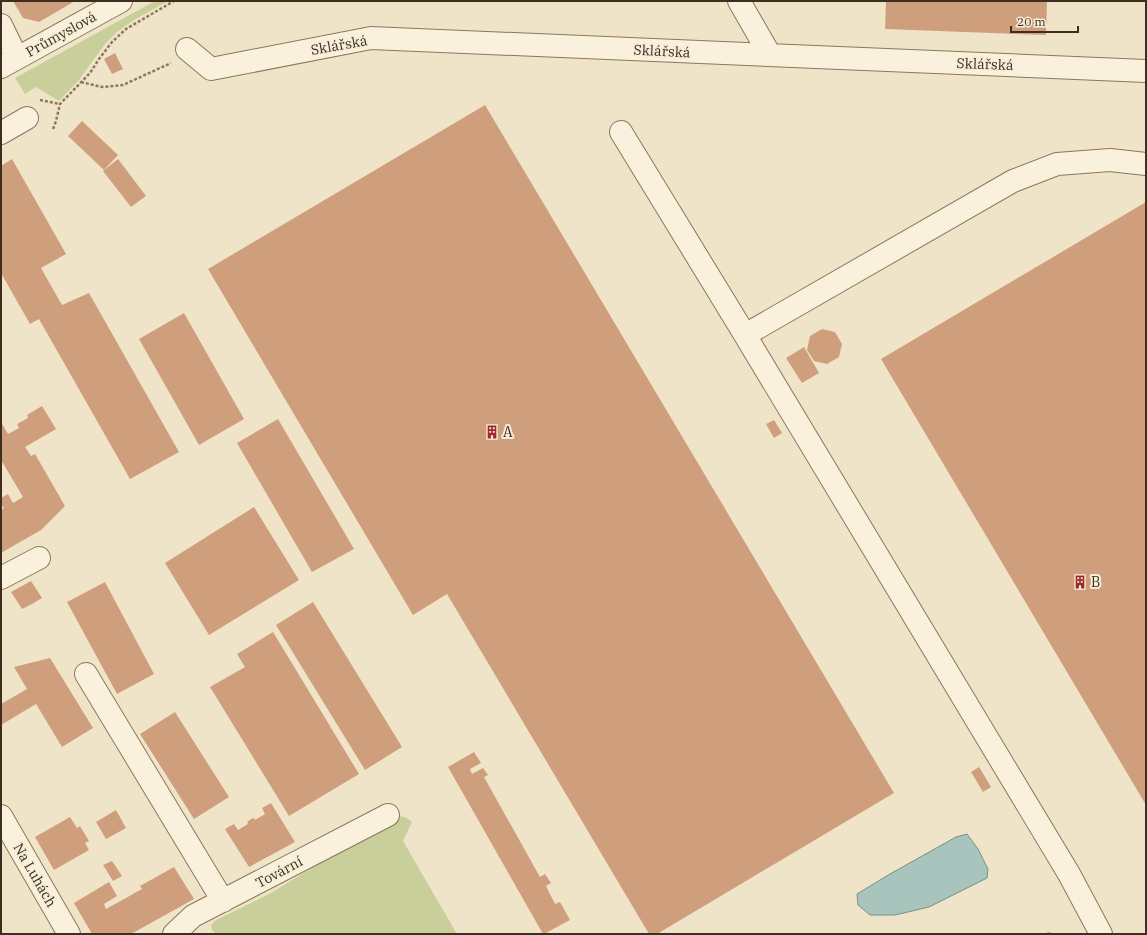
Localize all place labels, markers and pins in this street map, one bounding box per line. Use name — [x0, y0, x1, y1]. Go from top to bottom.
place label: A — [503, 423, 513, 441]
building icon: A — [484, 424, 500, 440]
place label: B — [1091, 573, 1100, 591]
building icon: B — [1072, 574, 1088, 590]

